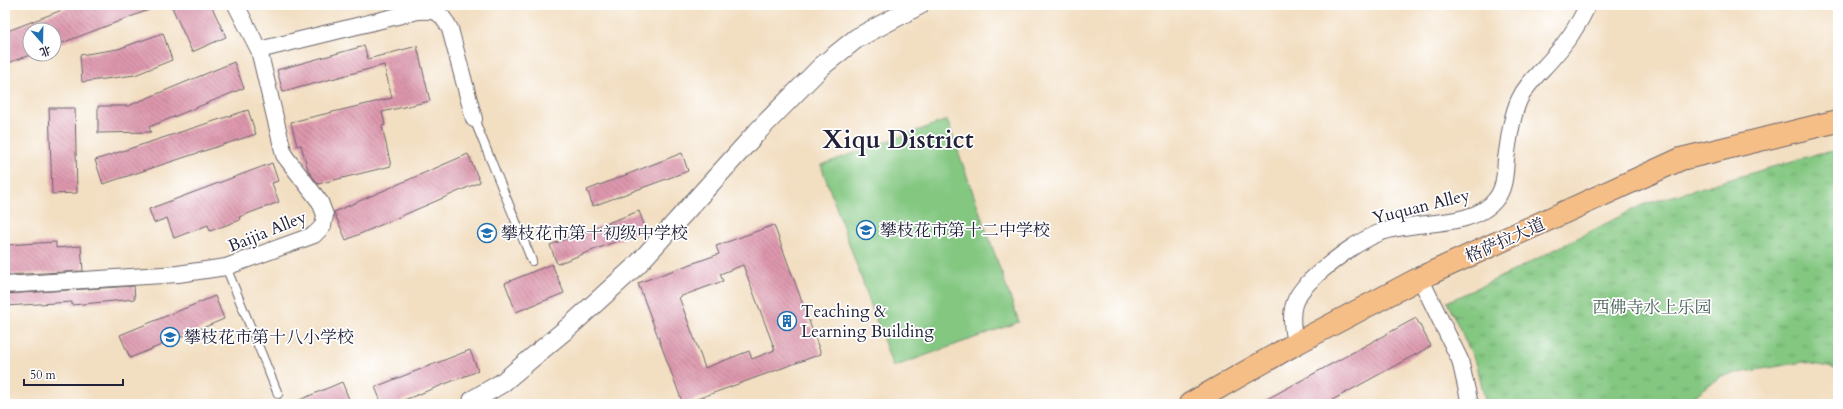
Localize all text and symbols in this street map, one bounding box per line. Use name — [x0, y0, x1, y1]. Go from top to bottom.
north arrow — [22, 22, 62, 62]
text: 北 — [38, 42, 53, 60]
district label: Xiqu District — [822, 123, 974, 157]
street label: Yuquan Alley — [1370, 183, 1472, 230]
street label: Baijia Alley — [225, 205, 310, 258]
street label: 格萨拉大道 — [1462, 213, 1549, 268]
school or university icon: 攀枝花市第十二中学校 — [855, 219, 877, 241]
place label: 攀枝花市第十二中学校 — [880, 219, 1050, 242]
school or university icon: 攀枝花市第十初级中学校 — [476, 222, 498, 244]
place label: 攀枝花市第十初级中学校 — [501, 222, 688, 245]
park label: 西佛寺水上乐园 — [1593, 296, 1712, 319]
place label: Teaching & Learning Building — [801, 300, 934, 343]
building icon: Teaching & Learning Building — [776, 310, 798, 332]
school or university icon: 攀枝花市第十八小学校 — [159, 326, 181, 348]
place label: 攀枝花市第十八小学校 — [184, 326, 354, 349]
scale bar — [24, 361, 123, 387]
text: 50 m — [30, 367, 57, 383]

